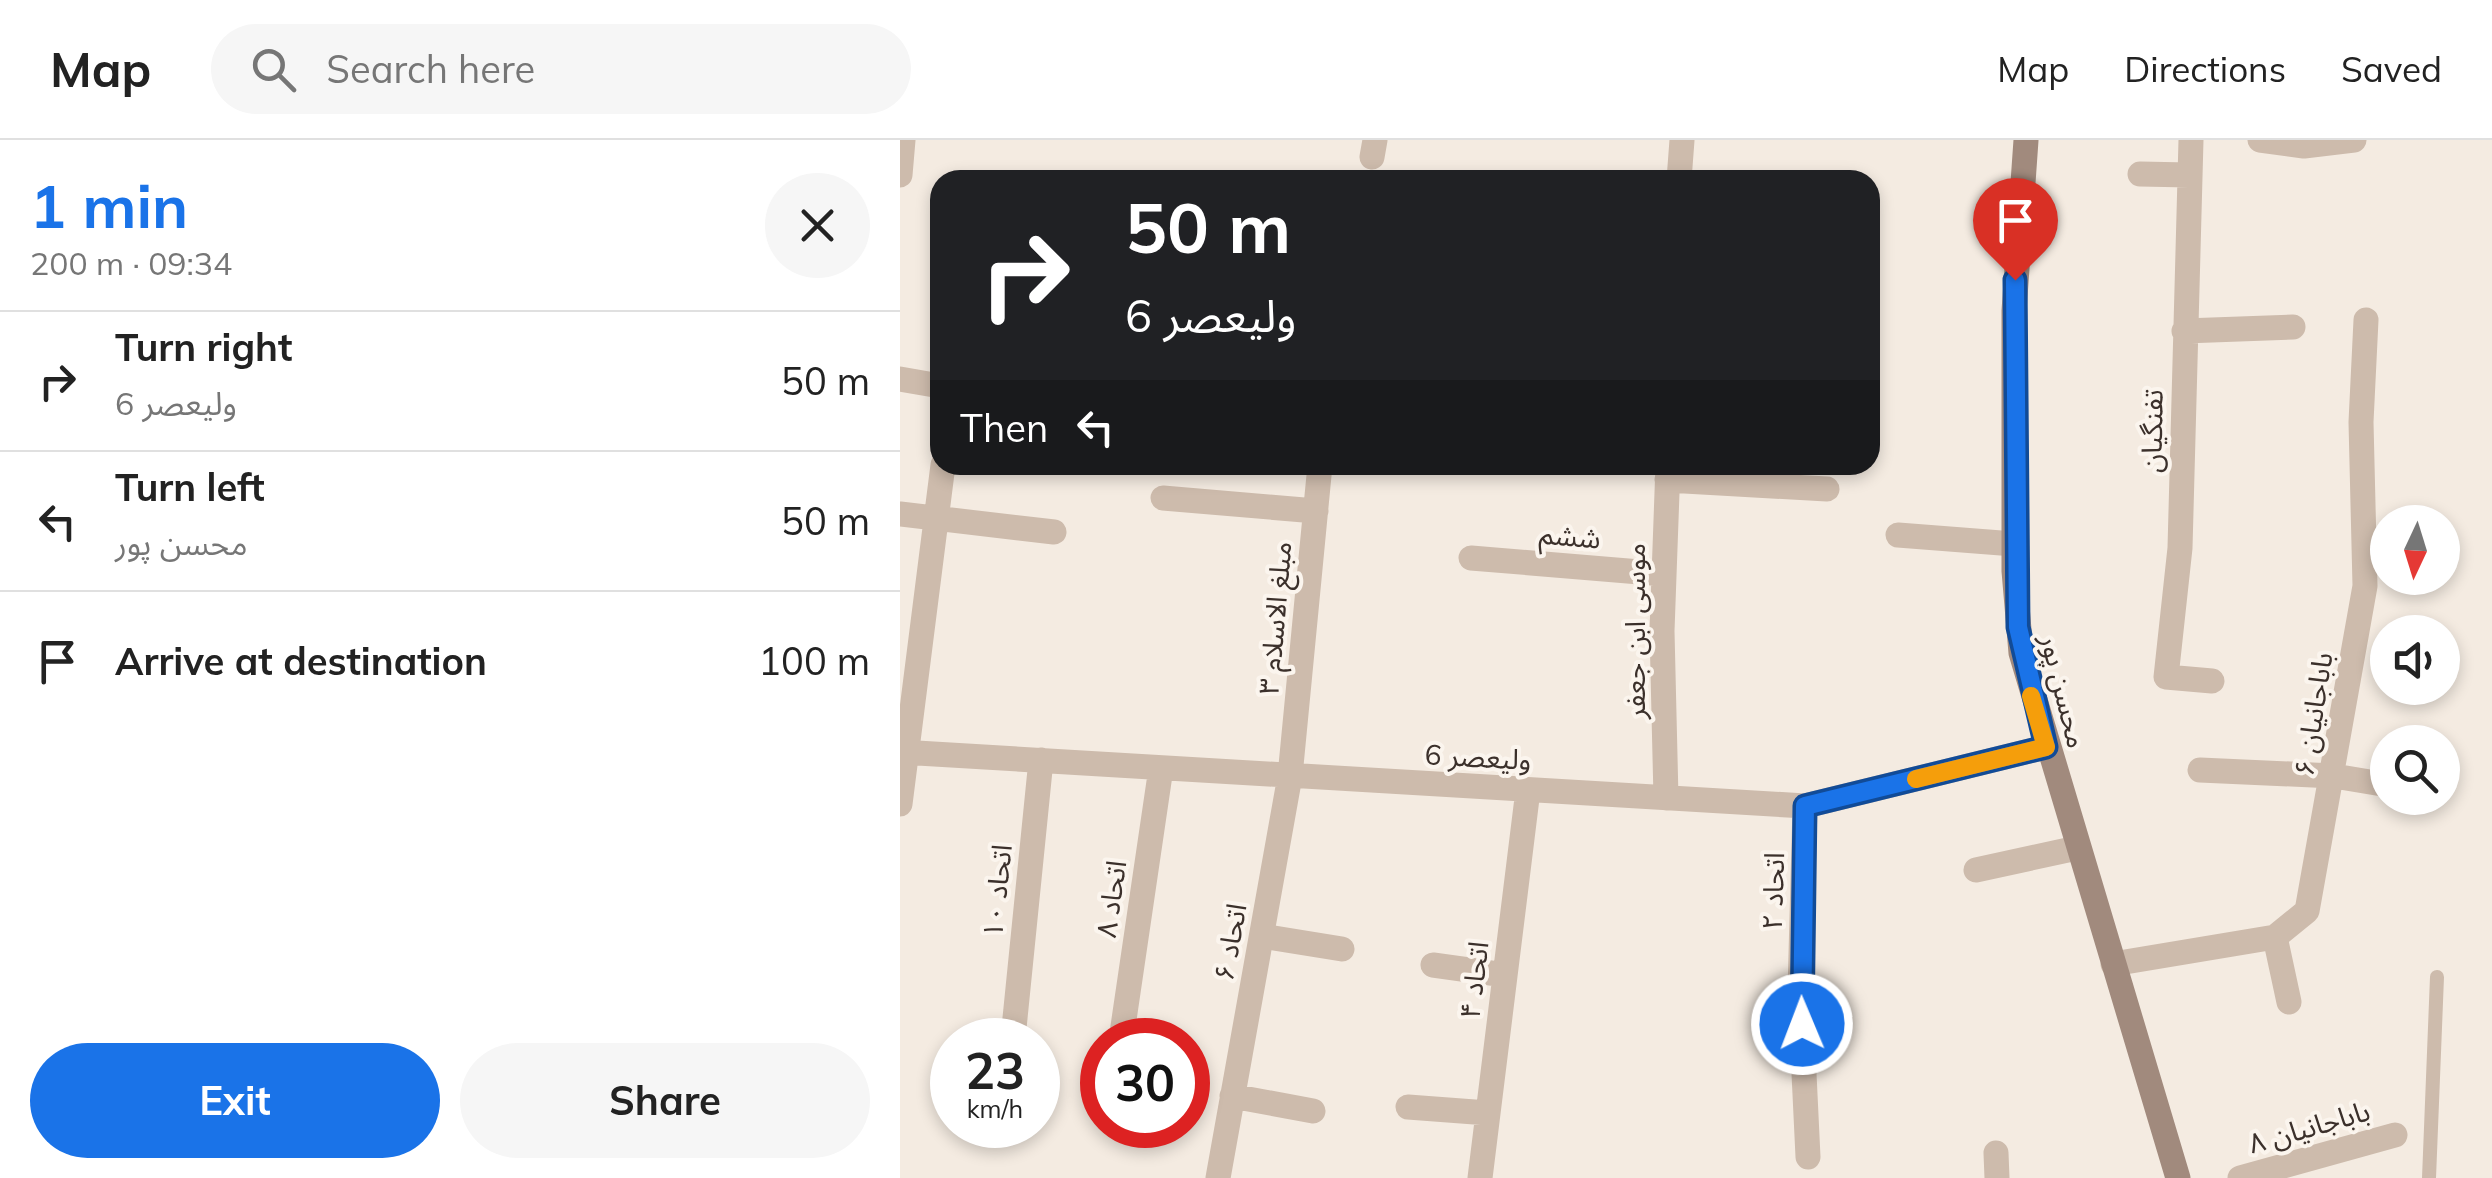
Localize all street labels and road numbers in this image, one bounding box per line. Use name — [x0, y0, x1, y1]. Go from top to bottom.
street label: تفنگیان — [2133, 389, 2170, 473]
street label: ششم — [1537, 515, 1602, 561]
street label: مبلغ الاسلام ۳ — [1250, 540, 1303, 696]
street label: موسی ابن جعفر — [1617, 543, 1652, 720]
street label: محسن پور — [2032, 629, 2095, 752]
street label: باباجانیان ۶ — [2285, 650, 2340, 778]
street label: ولیعصر 6 — [1424, 736, 1532, 777]
street label: اتحاد ۱۰ — [974, 843, 1019, 939]
street label: اتحاد ۲ — [1754, 852, 1791, 930]
street label: اتحاد ۸ — [1088, 858, 1133, 940]
street label: اتحاد ۶ — [1206, 901, 1253, 983]
street label: اتحاد ۴ — [1451, 939, 1496, 1021]
street label: باباجانیان ۸ — [2244, 1093, 2374, 1161]

